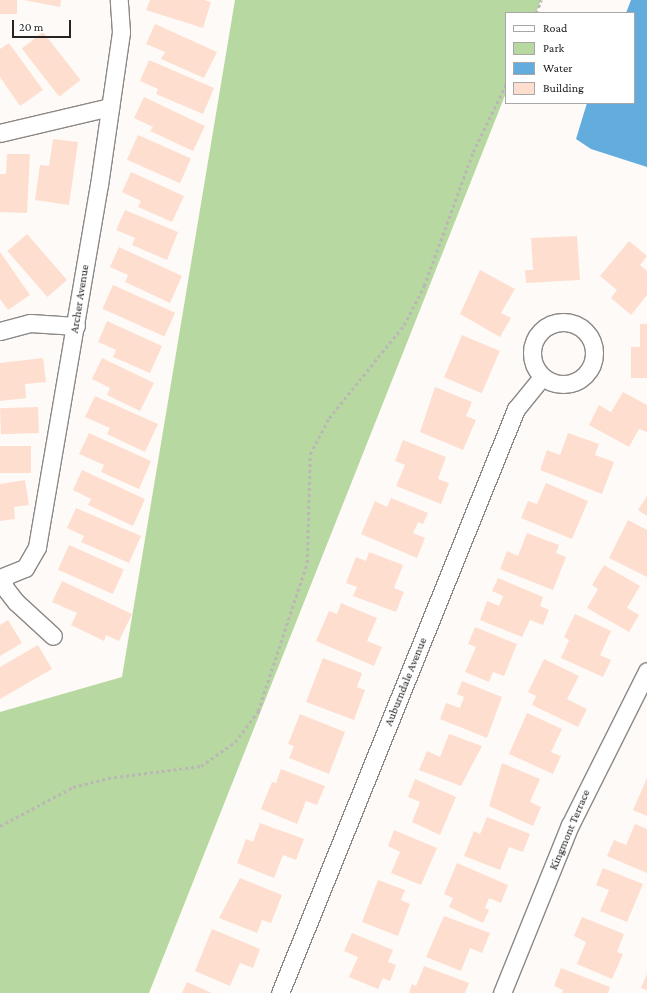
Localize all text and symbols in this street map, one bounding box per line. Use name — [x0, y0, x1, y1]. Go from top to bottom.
scale bar — [14, 12, 73, 38]
legend — [505, 12, 635, 104]
text: 20 m — [19, 20, 43, 34]
text: Road — [543, 21, 567, 35]
text: Park — [543, 41, 564, 55]
text: Water — [543, 61, 572, 75]
text: Building — [543, 81, 584, 95]
street label: Archer Avenue — [67, 264, 93, 334]
street label: Auburndale Avenue — [382, 636, 430, 728]
street label: Kingmont Terrace — [547, 788, 593, 872]

